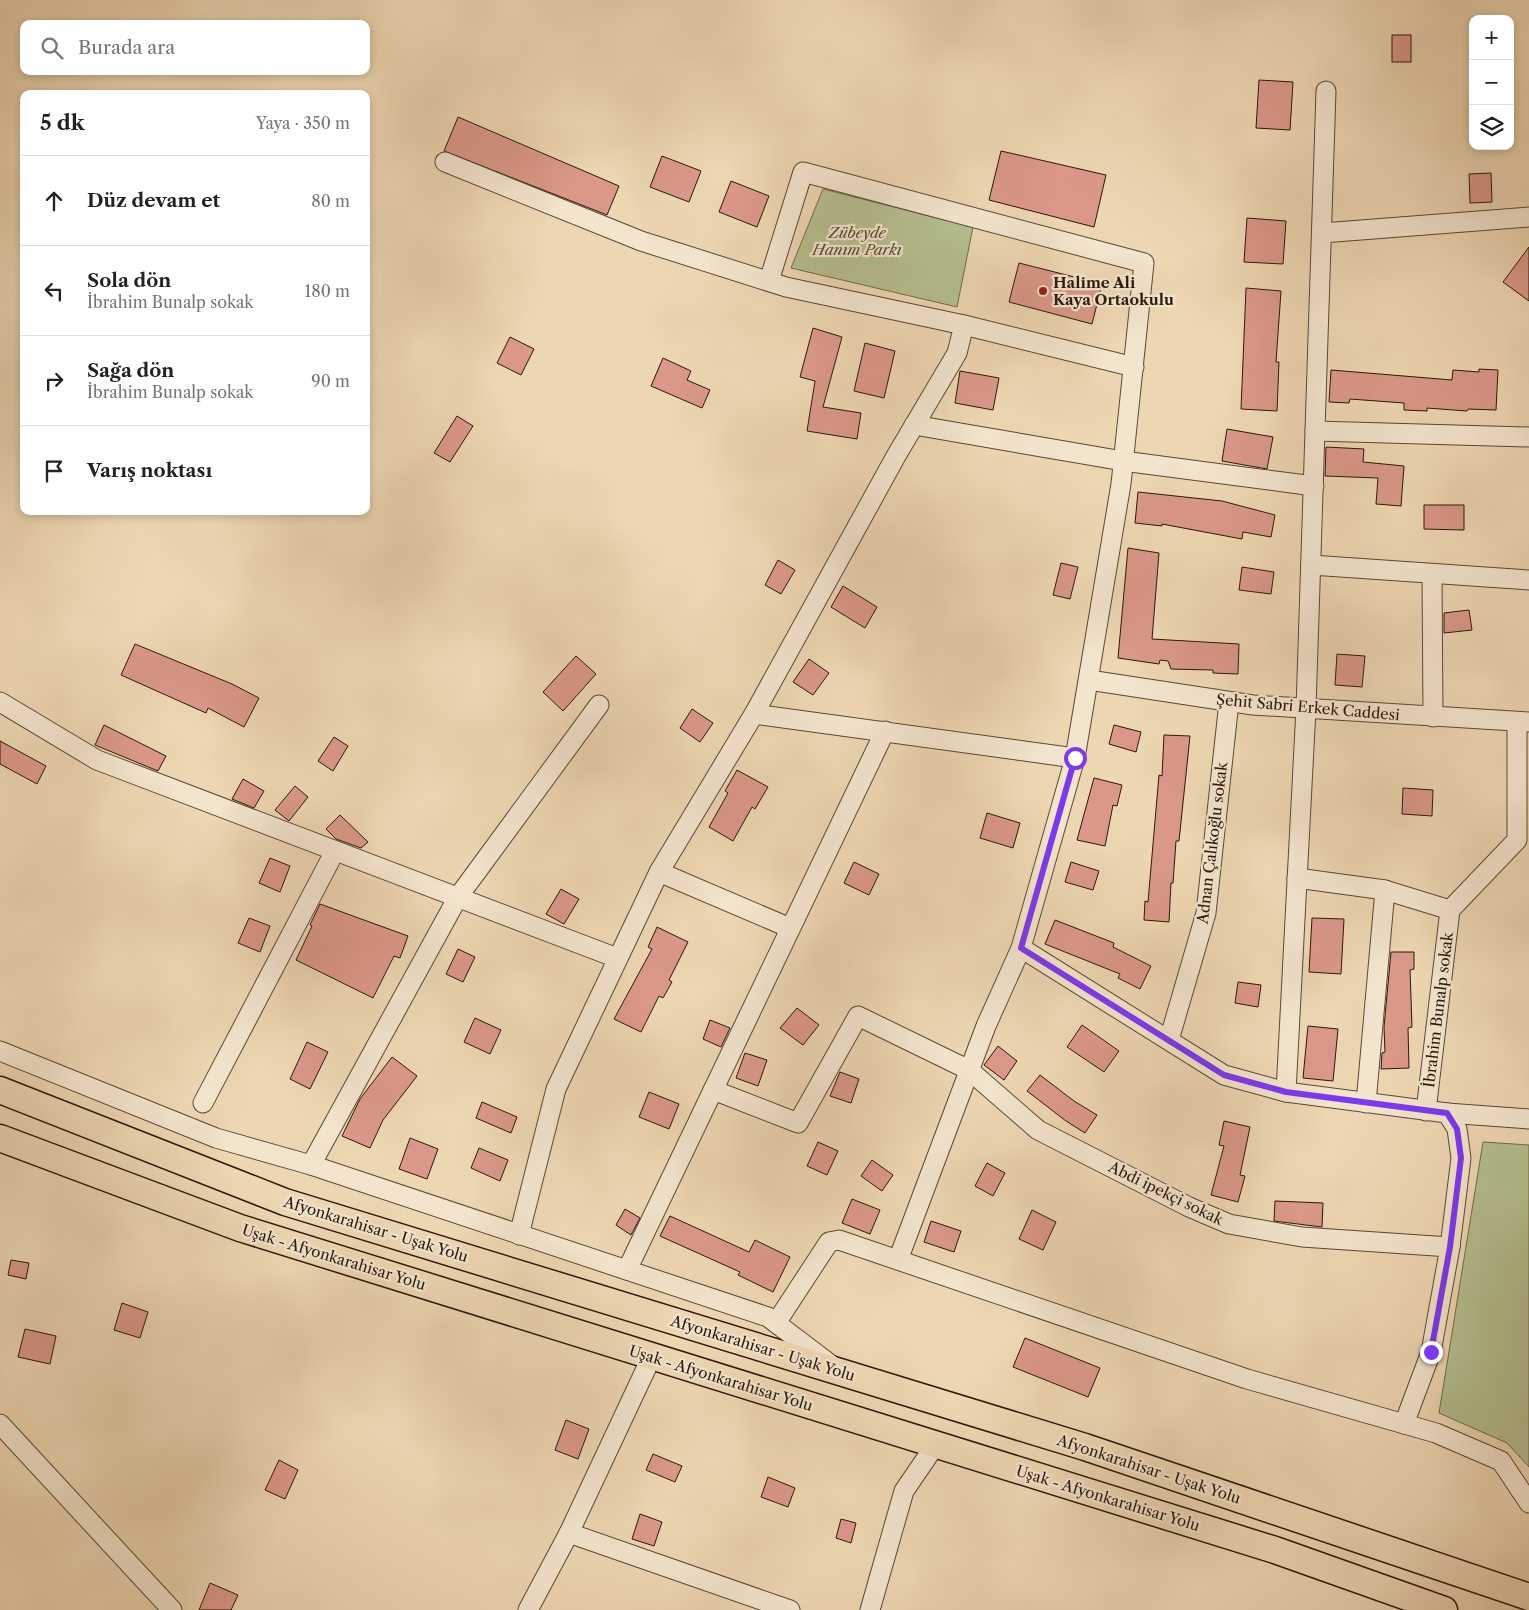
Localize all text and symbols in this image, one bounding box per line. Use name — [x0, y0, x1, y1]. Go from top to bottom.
map controls — [1469, 15, 1514, 150]
button: + — [1469, 15, 1514, 60]
search box — [20, 20, 370, 75]
icon: search — [38, 34, 66, 62]
text: Burada ara — [78, 36, 175, 59]
button: − — [1469, 60, 1514, 105]
button: layers — [1469, 105, 1514, 150]
text: 5 dk — [40, 110, 85, 135]
text: Yaya · 350 m — [256, 113, 350, 133]
icon: ahead — [40, 187, 68, 215]
text: Düz devam et — [87, 189, 220, 212]
text: 80 m — [311, 191, 350, 211]
park label: Zübeyde Hanım Parkı — [811, 223, 902, 259]
text: Sola dön — [87, 269, 171, 292]
place label: Halime Ali Kaya Ortaokulu — [1053, 273, 1174, 309]
icon: left — [40, 277, 68, 305]
text: 180 m — [304, 281, 350, 301]
marker: Halime Ali Kaya Ortaokulu — [1037, 285, 1049, 297]
text: İbrahim Bunalp sokak — [87, 292, 254, 312]
text: Sağa dön — [87, 359, 174, 382]
icon: right — [40, 367, 68, 395]
text: 90 m — [311, 371, 350, 391]
text: İbrahim Bunalp sokak — [87, 382, 254, 402]
icon: arrive — [40, 457, 68, 485]
text: Varış noktası — [87, 459, 212, 482]
street label: Şehit Sabri Erkek Caddesi — [1215, 690, 1401, 725]
route start — [1064, 747, 1087, 770]
street label: Adnan Çalıkoğlu sokak — [1193, 760, 1232, 926]
street label: İbrahim Bunalp sokak — [1419, 930, 1457, 1089]
street label: Abdi ipekçi sokak — [1105, 1157, 1228, 1230]
street label: Afyonkarahisar - Uşak Yolu — [280, 1192, 471, 1266]
street label: Uşak - Afyonkarahisar Yolu — [240, 1220, 428, 1294]
street label: Afyonkarahisar - Uşak Yolu — [667, 1311, 858, 1385]
street label: Uşak - Afyonkarahisar Yolu — [627, 1341, 815, 1415]
route end — [1420, 1341, 1443, 1364]
street label: Afyonkarahisar - Uşak Yolu — [1054, 1430, 1243, 1508]
street label: Uşak - Afyonkarahisar Yolu — [1014, 1461, 1202, 1535]

